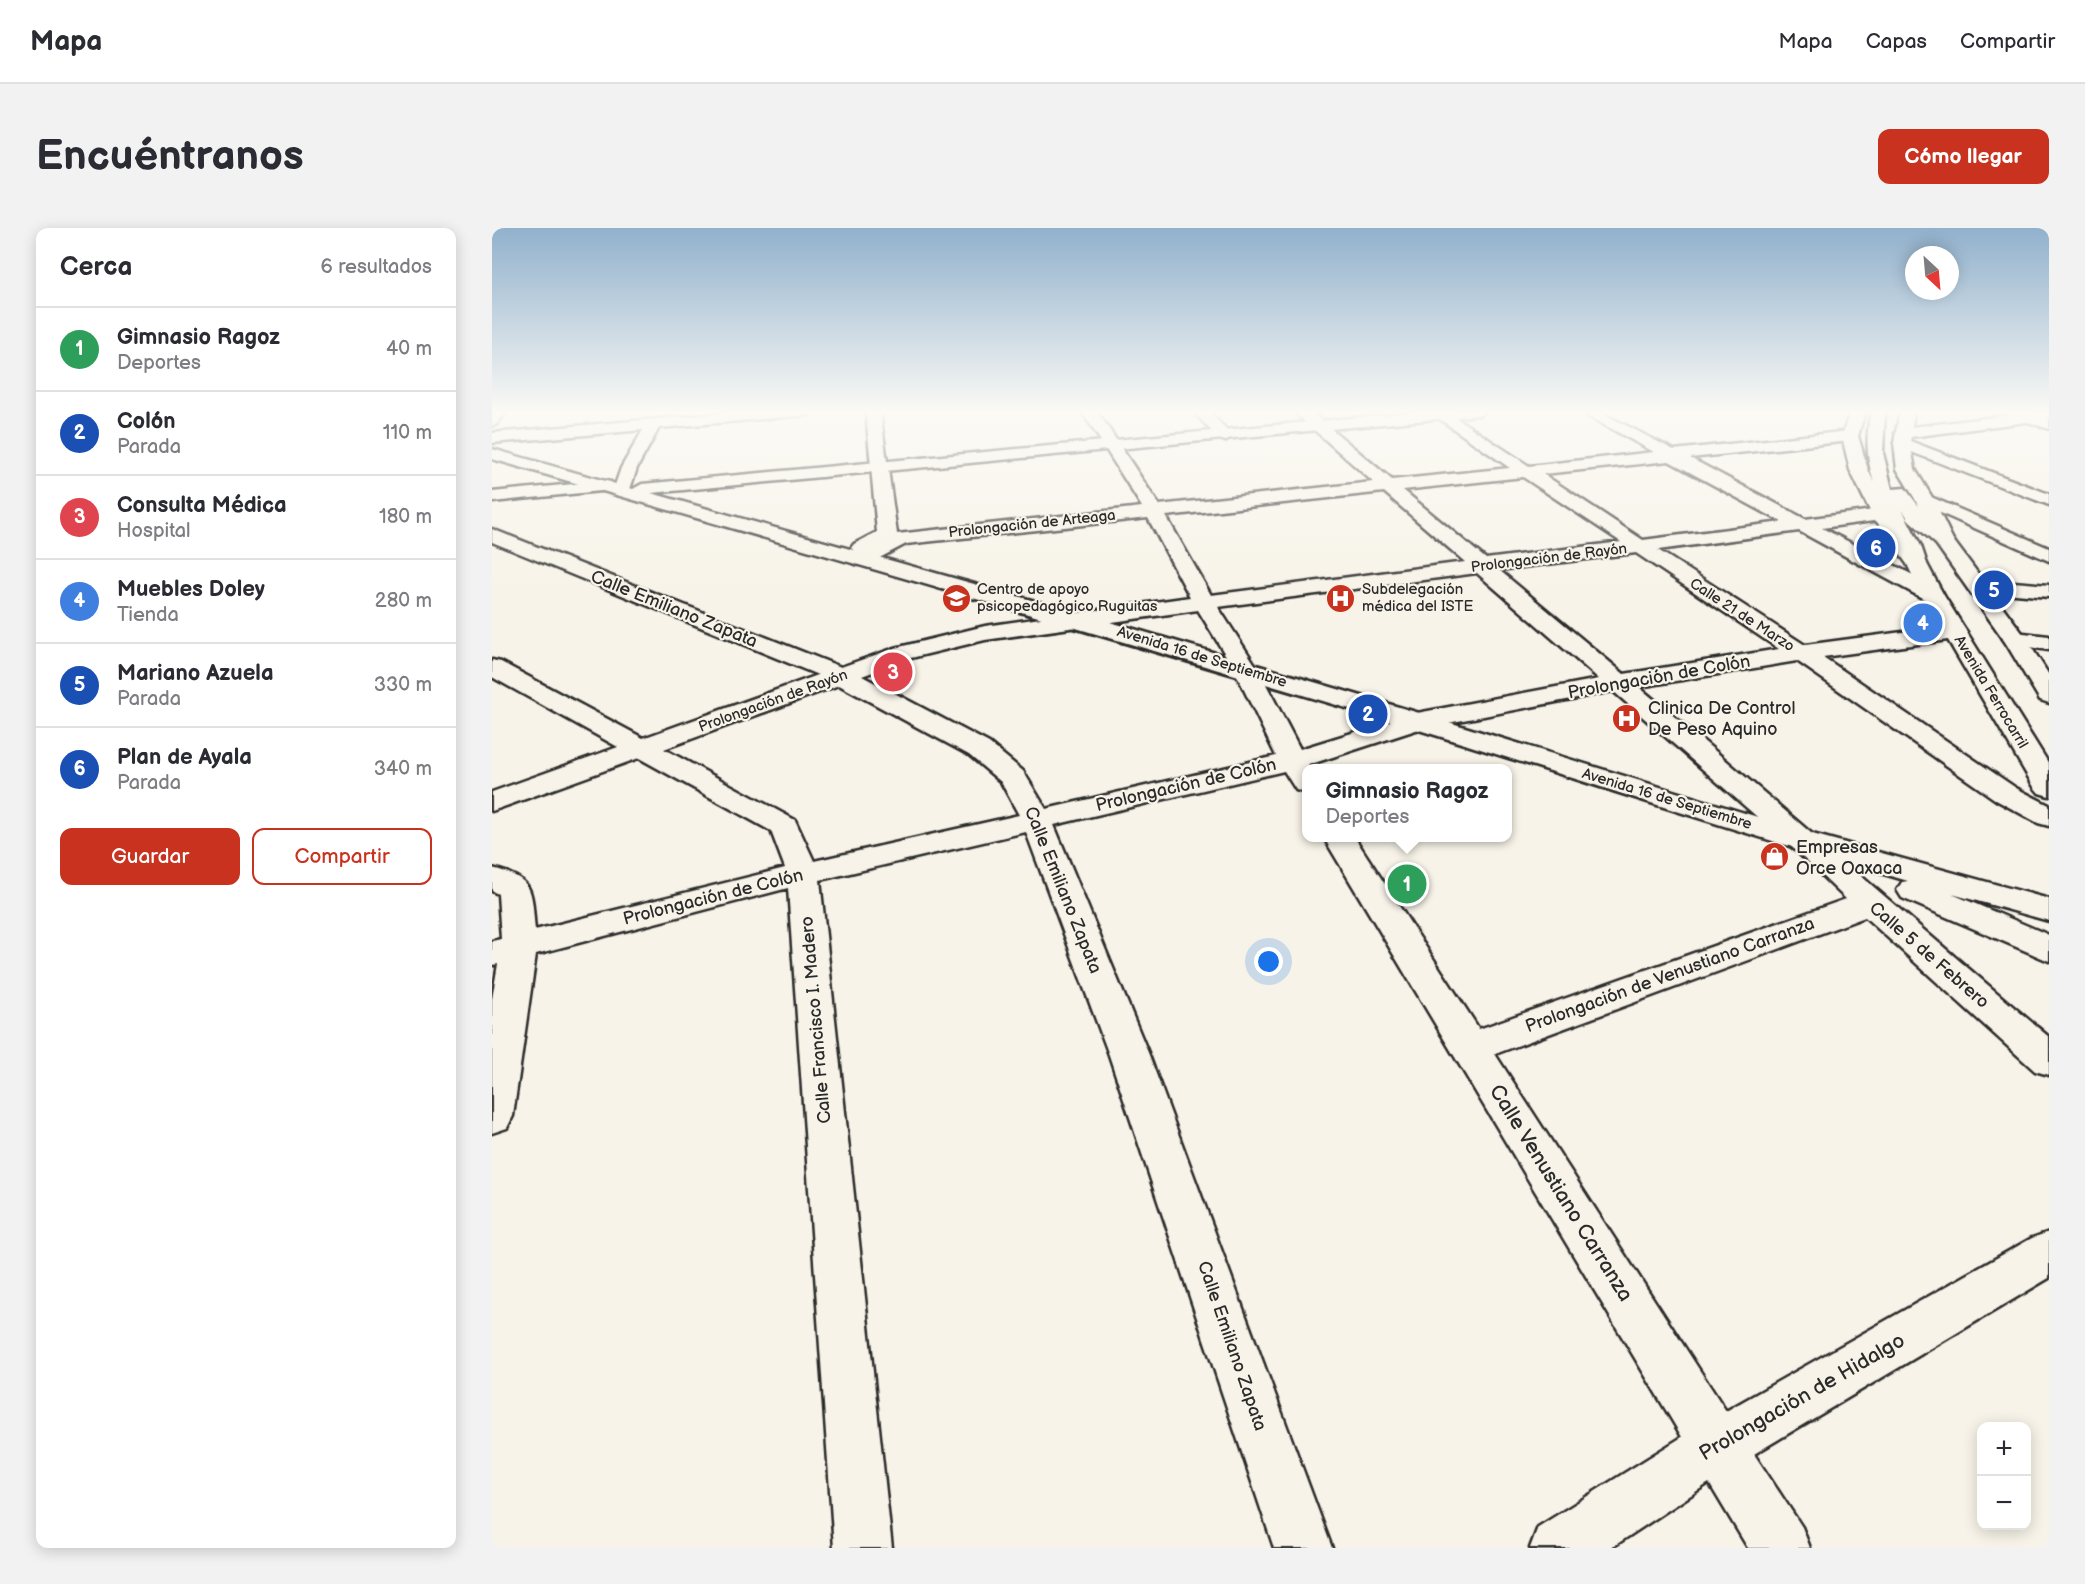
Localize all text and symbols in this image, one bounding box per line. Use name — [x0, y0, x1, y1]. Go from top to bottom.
text: Mapa — [30, 25, 102, 58]
text: Mapa — [1779, 29, 1833, 54]
text: Capas — [1866, 29, 1927, 54]
text: Compartir — [1960, 29, 2055, 54]
button: Cómo llegar — [1878, 129, 2049, 184]
text: Encuéntranos — [36, 131, 304, 182]
north arrow — [1905, 246, 1959, 300]
text: Cerca — [60, 252, 132, 283]
text: 6 resultados — [321, 255, 432, 279]
text: Gimnasio Ragoz — [117, 324, 280, 351]
text: 1 — [75, 337, 84, 361]
text: 40 m — [386, 337, 432, 361]
text: Deportes — [117, 351, 201, 375]
text: Colón — [117, 408, 176, 435]
text: 2 — [74, 421, 85, 445]
text: 110 m — [383, 421, 432, 445]
text: Parada — [117, 435, 181, 459]
text: Consulta Médica — [117, 492, 287, 519]
text: 3 — [74, 505, 85, 529]
text: 180 m — [379, 505, 432, 529]
street label: Prolongación de Arteaga — [947, 506, 1117, 542]
text: Hospital — [117, 519, 190, 543]
pin: 6 — [1856, 526, 1896, 570]
street label: Prolongación de Rayón — [1470, 539, 1628, 577]
street label: Calle Emiliano Zapata — [588, 566, 760, 652]
pin: 5 — [1974, 568, 2014, 613]
street label: Calle 21 de Marzo — [1686, 574, 1798, 656]
text: Muebles Doley — [117, 576, 265, 603]
place label: Centro de apoyo psicopedagógico Ruguitas — [977, 580, 1158, 616]
place label: Subdelegación médica del ISTE — [1362, 580, 1473, 616]
school or university icon: Centro de apoyo psicopedagógico Ruguitas — [940, 582, 972, 614]
hospital icon: Subdelegación médica del ISTE — [1325, 582, 1357, 614]
text: 4 — [74, 589, 85, 613]
text: 280 m — [375, 589, 432, 613]
pin: 4 — [1904, 600, 1942, 646]
text: Tienda — [117, 603, 179, 627]
street label: Avenida 16 de Septiembre — [1115, 622, 1289, 692]
street label: Avenida Ferrocarril — [1950, 632, 2032, 752]
pin: 3 — [874, 650, 912, 694]
street label: Prolongación de Colón — [1566, 651, 1752, 703]
text: Mariano Azuela — [117, 660, 274, 687]
street label: Prolongación de Rayón — [696, 665, 850, 737]
text: 5 — [74, 673, 85, 697]
text: 330 m — [374, 673, 432, 697]
text: Parada — [117, 687, 181, 711]
pin: 2 — [1348, 692, 1388, 736]
place label: Clinica De Control De Peso Aquino — [1648, 698, 1796, 740]
hospital icon: Clinica De Control De Peso Aquino — [1611, 702, 1643, 734]
text: Plan de Ayala — [117, 744, 252, 771]
street label: Prolongación de Colón — [1094, 754, 1278, 816]
text: 6 — [73, 757, 86, 781]
text: 340 m — [374, 757, 432, 781]
popup — [1302, 764, 1512, 842]
street label: Avenida 16 de Septiembre — [1580, 764, 1754, 834]
text: Parada — [117, 771, 181, 795]
text: Gimnasio Ragoz — [1325, 778, 1489, 805]
street label: Calle Emiliano Zapata — [1020, 804, 1106, 976]
text: Deportes — [1325, 805, 1409, 829]
button: Guardar — [60, 828, 240, 885]
button: Compartir — [252, 828, 432, 885]
place label: Empresas Orce Oaxaca — [1796, 837, 1902, 879]
shop icon: Empresas Orce Oaxaca — [1759, 841, 1791, 873]
pin: 1 — [1388, 862, 1426, 906]
street label: Prolongación de Colón — [621, 864, 805, 930]
street label: Calle 5 de Febrero — [1865, 897, 1993, 1013]
street label: Prolongación de Venustiano Carranza — [1523, 913, 1817, 1037]
street label: Calle Francisco I. Madero — [796, 915, 836, 1125]
your location — [1254, 947, 1283, 976]
street label: Calle Venustiano Carranza — [1484, 1080, 1638, 1306]
street label: Calle Emiliano Zapata — [1193, 1258, 1271, 1434]
street label: Prolongación de Hidalgo — [1695, 1328, 1909, 1466]
map controls — [1977, 1422, 2031, 1530]
button: + — [1977, 1422, 2031, 1476]
button: − — [1977, 1476, 2031, 1530]

